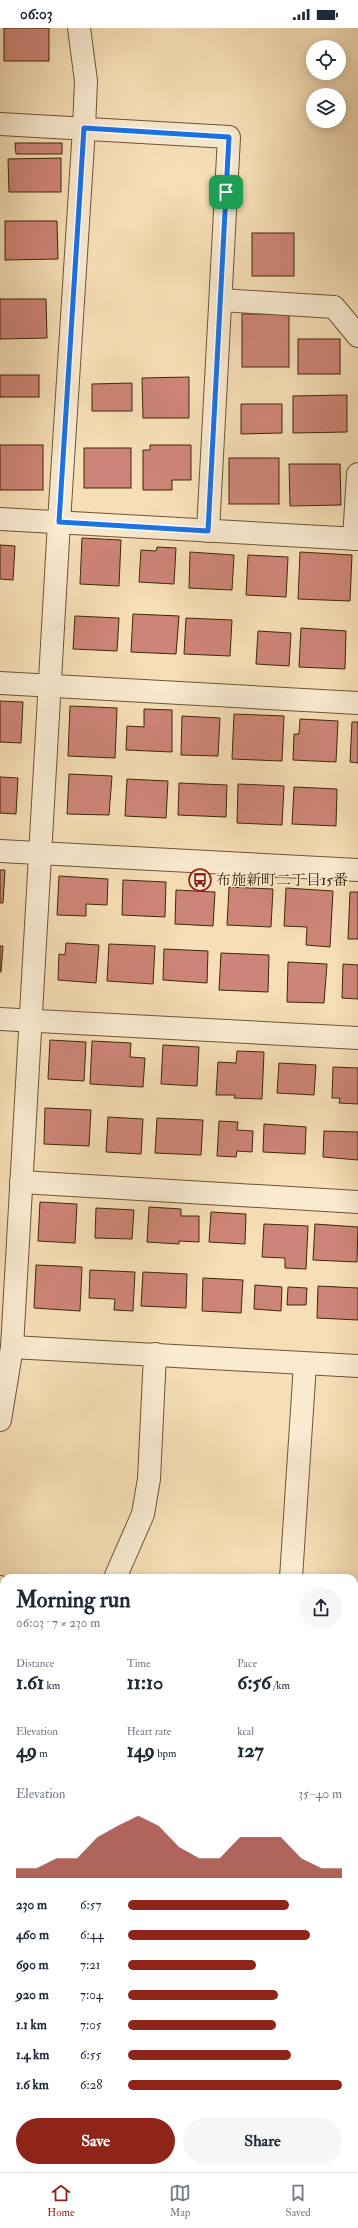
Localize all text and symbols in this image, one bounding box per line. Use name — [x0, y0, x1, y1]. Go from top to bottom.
text: 06:03 — [20, 5, 52, 24]
map controls — [306, 40, 346, 128]
button: locate — [306, 40, 346, 80]
button: layers — [306, 88, 346, 128]
pin — [209, 175, 243, 209]
icon: arrive — [215, 181, 237, 203]
bus stop icon: 布施新町二丁目15番 — [187, 867, 213, 893]
place label: 布施新町二丁目15番 — [216, 871, 348, 890]
text: Morning run — [16, 1586, 131, 1614]
button: share — [300, 1587, 342, 1629]
text: 06:03 · 7 × 230 m — [16, 1615, 100, 1631]
text: Distance — [16, 1657, 54, 1670]
text: Time — [127, 1657, 151, 1670]
text: Pace — [237, 1657, 257, 1670]
text: 1.61 — [16, 1670, 44, 1695]
text: 11:10 — [127, 1670, 163, 1695]
text: 6:56 — [237, 1670, 271, 1695]
text: km — [44, 1679, 60, 1692]
text: /km — [271, 1679, 290, 1692]
text: Elevation — [16, 1725, 58, 1738]
text: Heart rate — [127, 1725, 171, 1738]
text: kcal — [237, 1725, 254, 1738]
text: 49 — [16, 1738, 37, 1763]
text: 149 — [127, 1738, 155, 1763]
text: 127 — [237, 1738, 264, 1763]
text: m — [37, 1747, 48, 1760]
text: bpm — [155, 1747, 177, 1760]
text: Elevation — [16, 1786, 66, 1802]
text: 35–40 m — [298, 1786, 342, 1802]
text: 230 m — [16, 1897, 47, 1913]
text: 6:57 — [80, 1897, 101, 1913]
text: 460 m — [16, 1927, 49, 1943]
text: 6:44 — [80, 1927, 104, 1943]
text: 690 m — [16, 1957, 49, 1973]
text: 7:21 — [80, 1957, 100, 1973]
text: 920 m — [16, 1987, 49, 2003]
text: 7:04 — [80, 1987, 103, 2003]
text: 1.1 km — [16, 2017, 47, 2033]
text: 7:05 — [80, 2017, 102, 2033]
text: 1.4 km — [16, 2047, 49, 2063]
text: 6:55 — [80, 2047, 101, 2063]
text: 1.6 km — [16, 2077, 49, 2093]
text: 6:28 — [80, 2077, 102, 2093]
button: Save — [16, 2118, 175, 2164]
button: Share — [183, 2118, 342, 2164]
tab: Home — [47, 2182, 75, 2219]
tab: Map — [169, 2182, 191, 2219]
tab: Saved — [286, 2182, 311, 2219]

